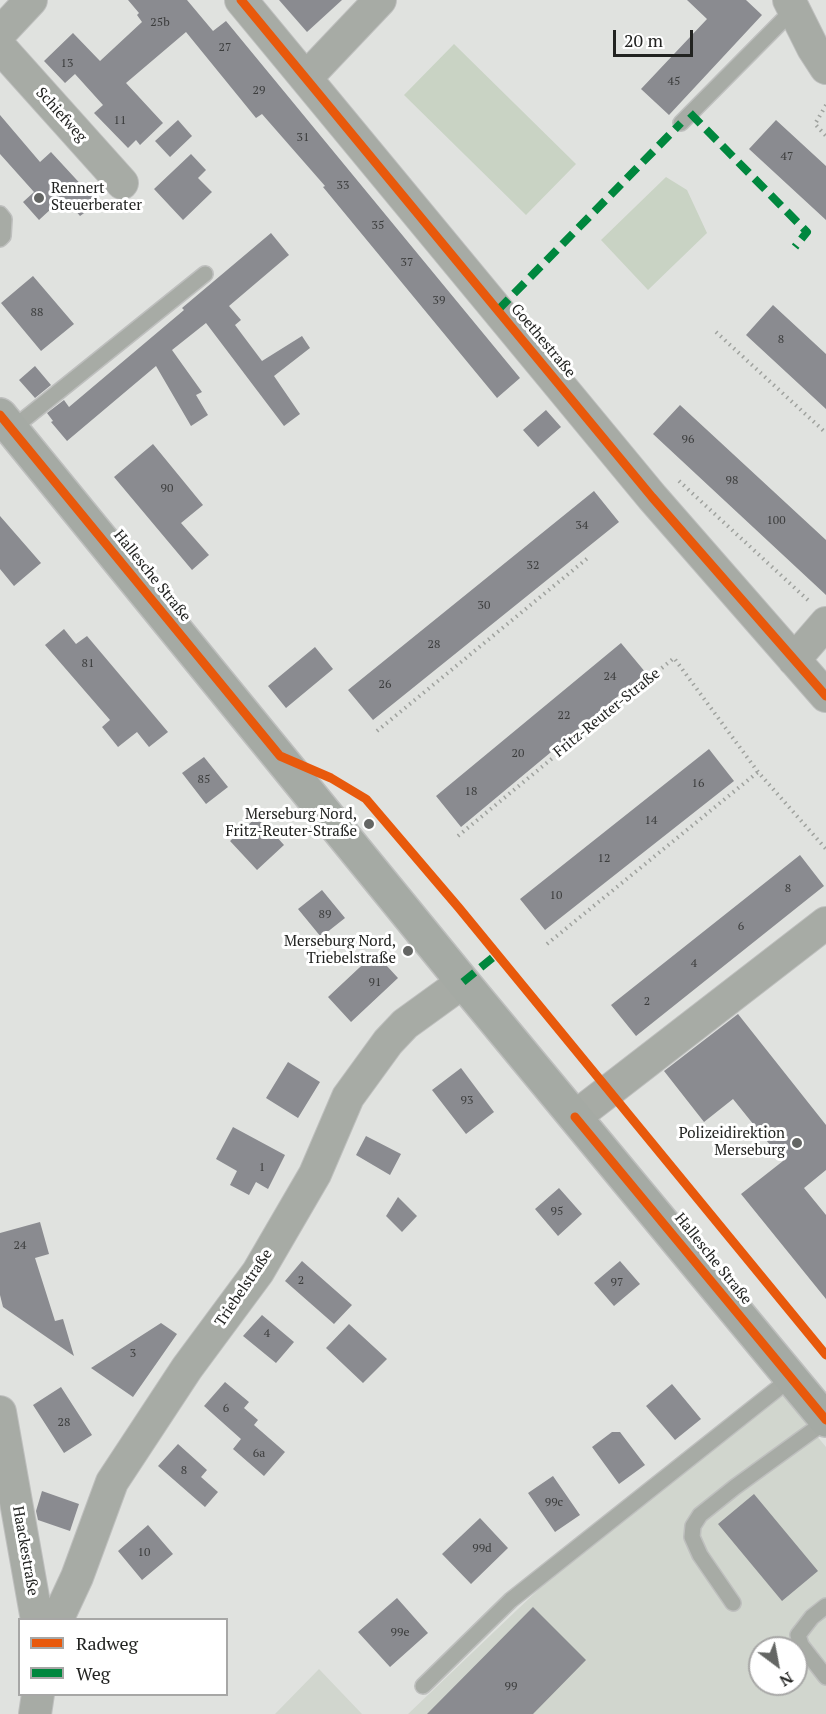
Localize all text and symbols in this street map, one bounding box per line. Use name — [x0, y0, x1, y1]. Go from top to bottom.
house number: 25b — [150, 16, 170, 30]
scale bar — [616, 18, 696, 56]
text: 20 m — [624, 28, 663, 52]
house number: 27 — [219, 41, 231, 55]
house number: 13 — [61, 57, 73, 71]
house number: 45 — [668, 75, 680, 89]
street label: Schiefweg — [32, 84, 90, 146]
house number: 29 — [253, 84, 265, 98]
house number: 11 — [114, 114, 126, 128]
house number: 31 — [297, 131, 309, 145]
house number: 47 — [781, 150, 793, 164]
house number: 33 — [337, 179, 349, 193]
place label: Rennert Steuerberater — [51, 180, 142, 215]
marker: Rennert Steuerberater — [32, 191, 46, 205]
house number: 35 — [372, 219, 384, 233]
house number: 37 — [401, 256, 413, 270]
house number: 39 — [433, 294, 445, 308]
street label: Goethestraße — [507, 301, 579, 381]
house number: 88 — [31, 306, 43, 320]
house number: 8 — [778, 333, 784, 347]
house number: 96 — [682, 433, 694, 447]
house number: 98 — [726, 474, 738, 488]
house number: 90 — [161, 482, 173, 496]
house number: 100 — [766, 514, 786, 528]
house number: 34 — [576, 519, 588, 533]
street label: Hallesche Straße — [110, 527, 194, 625]
house number: 32 — [527, 559, 539, 573]
house number: 30 — [478, 599, 490, 613]
house number: 28 — [428, 638, 440, 652]
house number: 81 — [82, 657, 94, 671]
street label: Fritz-Reuter-Straße — [550, 665, 664, 761]
house number: 24 — [604, 670, 616, 684]
house number: 26 — [379, 678, 391, 692]
house number: 22 — [558, 709, 570, 723]
house number: 20 — [512, 747, 524, 761]
house number: 85 — [198, 773, 210, 787]
house number: 16 — [692, 777, 704, 791]
house number: 18 — [465, 785, 477, 799]
place label: Merseburg Nord, Fritz-Reuter-Straße — [225, 806, 357, 841]
house number: 14 — [645, 814, 657, 828]
marker: Merseburg Nord, Fritz-Reuter-Straße — [362, 817, 376, 831]
house number: 12 — [598, 852, 610, 866]
house number: 8 — [785, 882, 791, 896]
house number: 10 — [550, 889, 562, 903]
house number: 89 — [319, 908, 331, 922]
house number: 6 — [738, 920, 744, 934]
place label: Merseburg Nord, Triebelstraße — [284, 933, 396, 968]
marker: Merseburg Nord, Triebelstraße — [401, 944, 415, 958]
house number: 4 — [691, 957, 697, 971]
house number: 91 — [369, 976, 381, 990]
house number: 2 — [644, 995, 650, 1009]
house number: 93 — [461, 1094, 473, 1108]
place label: Polizeidirektion Merseburg — [679, 1125, 785, 1160]
marker: Polizeidirektion Merseburg — [790, 1136, 804, 1150]
house number: 1 — [259, 1161, 265, 1175]
house number: 95 — [551, 1205, 563, 1219]
street label: Hallesche Straße — [671, 1210, 755, 1308]
house number: 24 — [14, 1239, 26, 1253]
street label: Triebelstraße — [212, 1246, 276, 1330]
house number: 2 — [298, 1274, 304, 1288]
house number: 97 — [611, 1276, 623, 1290]
house number: 4 — [264, 1327, 270, 1341]
house number: 3 — [130, 1347, 136, 1361]
house number: 6 — [223, 1402, 229, 1416]
house number: 28 — [58, 1416, 70, 1430]
house number: 6a — [253, 1447, 265, 1461]
house number: 8 — [181, 1464, 187, 1478]
house number: 99c — [545, 1496, 563, 1510]
street label: Haackestraße — [8, 1505, 42, 1597]
house number: 99d — [472, 1542, 492, 1556]
house number: 10 — [138, 1546, 150, 1560]
legend — [18, 1618, 228, 1696]
house number: 99e — [391, 1626, 409, 1640]
text: Radweg — [76, 1631, 138, 1655]
north arrow — [748, 1636, 808, 1696]
text: Weg — [76, 1661, 110, 1685]
text: N — [776, 1667, 797, 1692]
house number: 99 — [505, 1680, 517, 1694]

